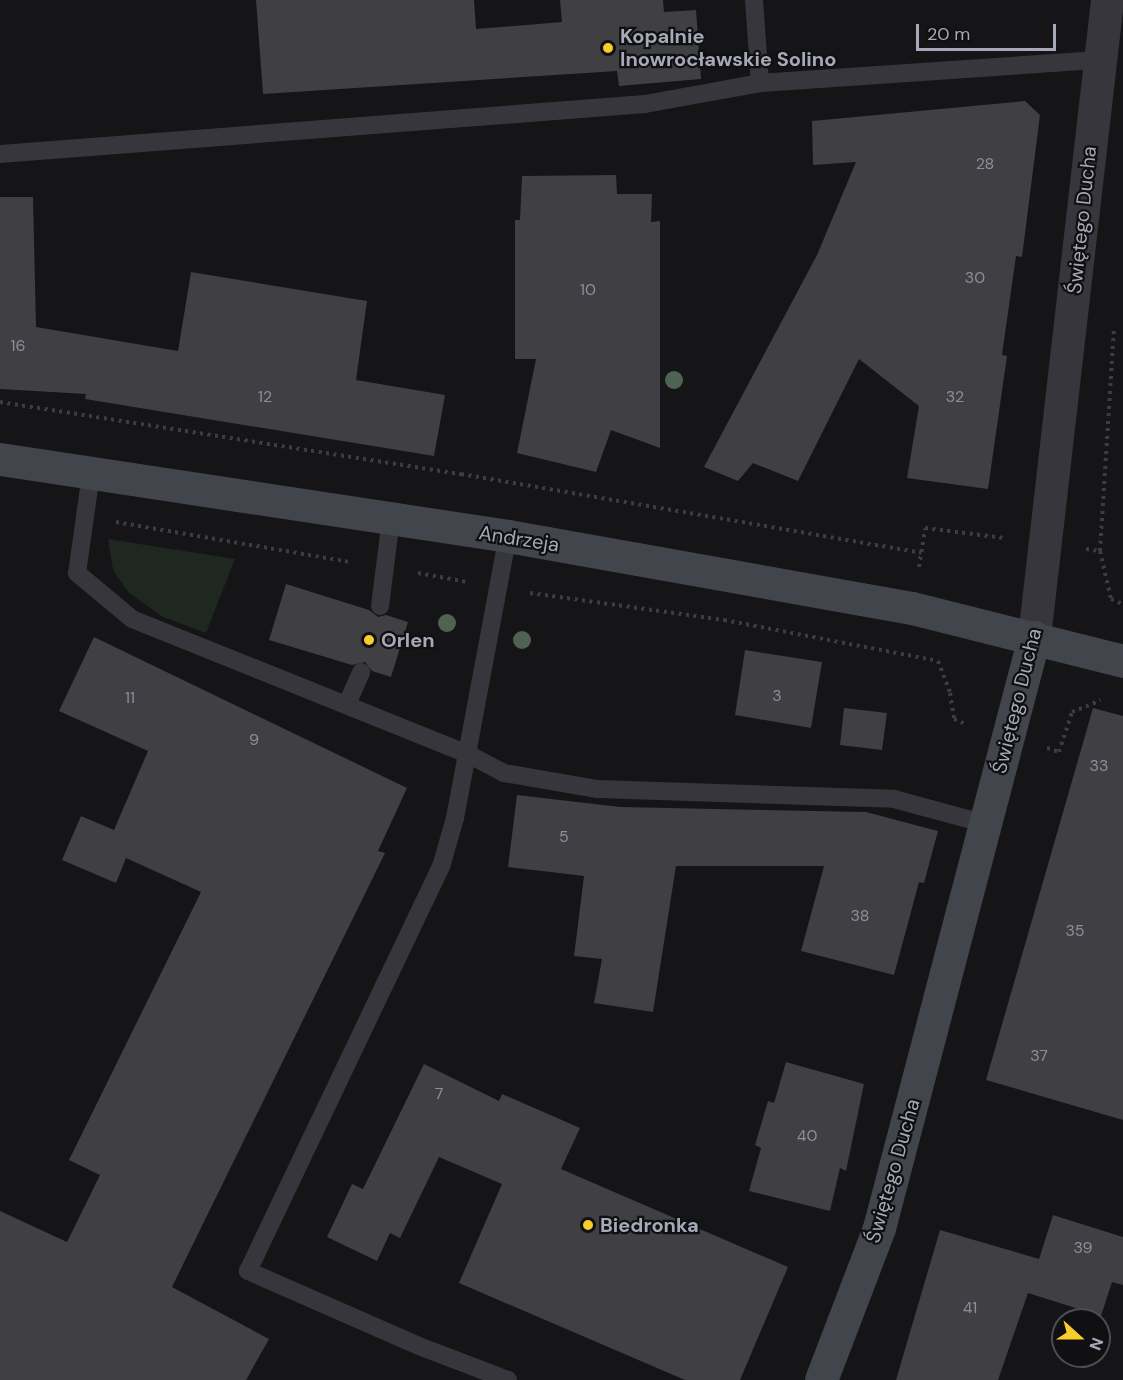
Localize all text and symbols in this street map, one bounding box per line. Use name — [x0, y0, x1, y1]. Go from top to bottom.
scale bar — [919, 12, 1058, 50]
text: 20 m — [927, 22, 970, 46]
place label: Kopalnie Inowrocławskie Solino — [620, 24, 836, 71]
marker: Kopalnie Inowrocławskie Solino — [601, 41, 615, 55]
street label: Świętego Ducha — [1062, 145, 1102, 295]
house number: 28 — [976, 154, 994, 174]
house number: 30 — [965, 268, 985, 288]
house number: 10 — [580, 280, 596, 300]
house number: 16 — [10, 336, 26, 356]
house number: 12 — [258, 387, 272, 407]
house number: 32 — [946, 387, 964, 407]
street label: Andrzeja — [477, 521, 561, 557]
street label: Świętego Ducha — [987, 626, 1047, 776]
place label: Orlen — [381, 628, 435, 652]
marker: Orlen — [362, 633, 376, 647]
house number: 3 — [772, 686, 782, 706]
house number: 11 — [125, 688, 135, 708]
house number: 9 — [249, 730, 259, 750]
house number: 33 — [1090, 756, 1108, 776]
house number: 5 — [559, 827, 569, 847]
house number: 38 — [850, 906, 870, 926]
house number: 35 — [1065, 921, 1085, 941]
house number: 37 — [1030, 1046, 1048, 1066]
house number: 7 — [435, 1084, 443, 1104]
street label: Świętego Ducha — [861, 1096, 925, 1246]
house number: 40 — [797, 1126, 817, 1146]
place label: Biedronka — [600, 1213, 699, 1237]
marker: Biedronka — [581, 1218, 595, 1232]
house number: 39 — [1073, 1238, 1093, 1258]
house number: 41 — [963, 1298, 977, 1318]
north arrow — [1051, 1308, 1111, 1368]
text: N — [1085, 1335, 1108, 1353]

